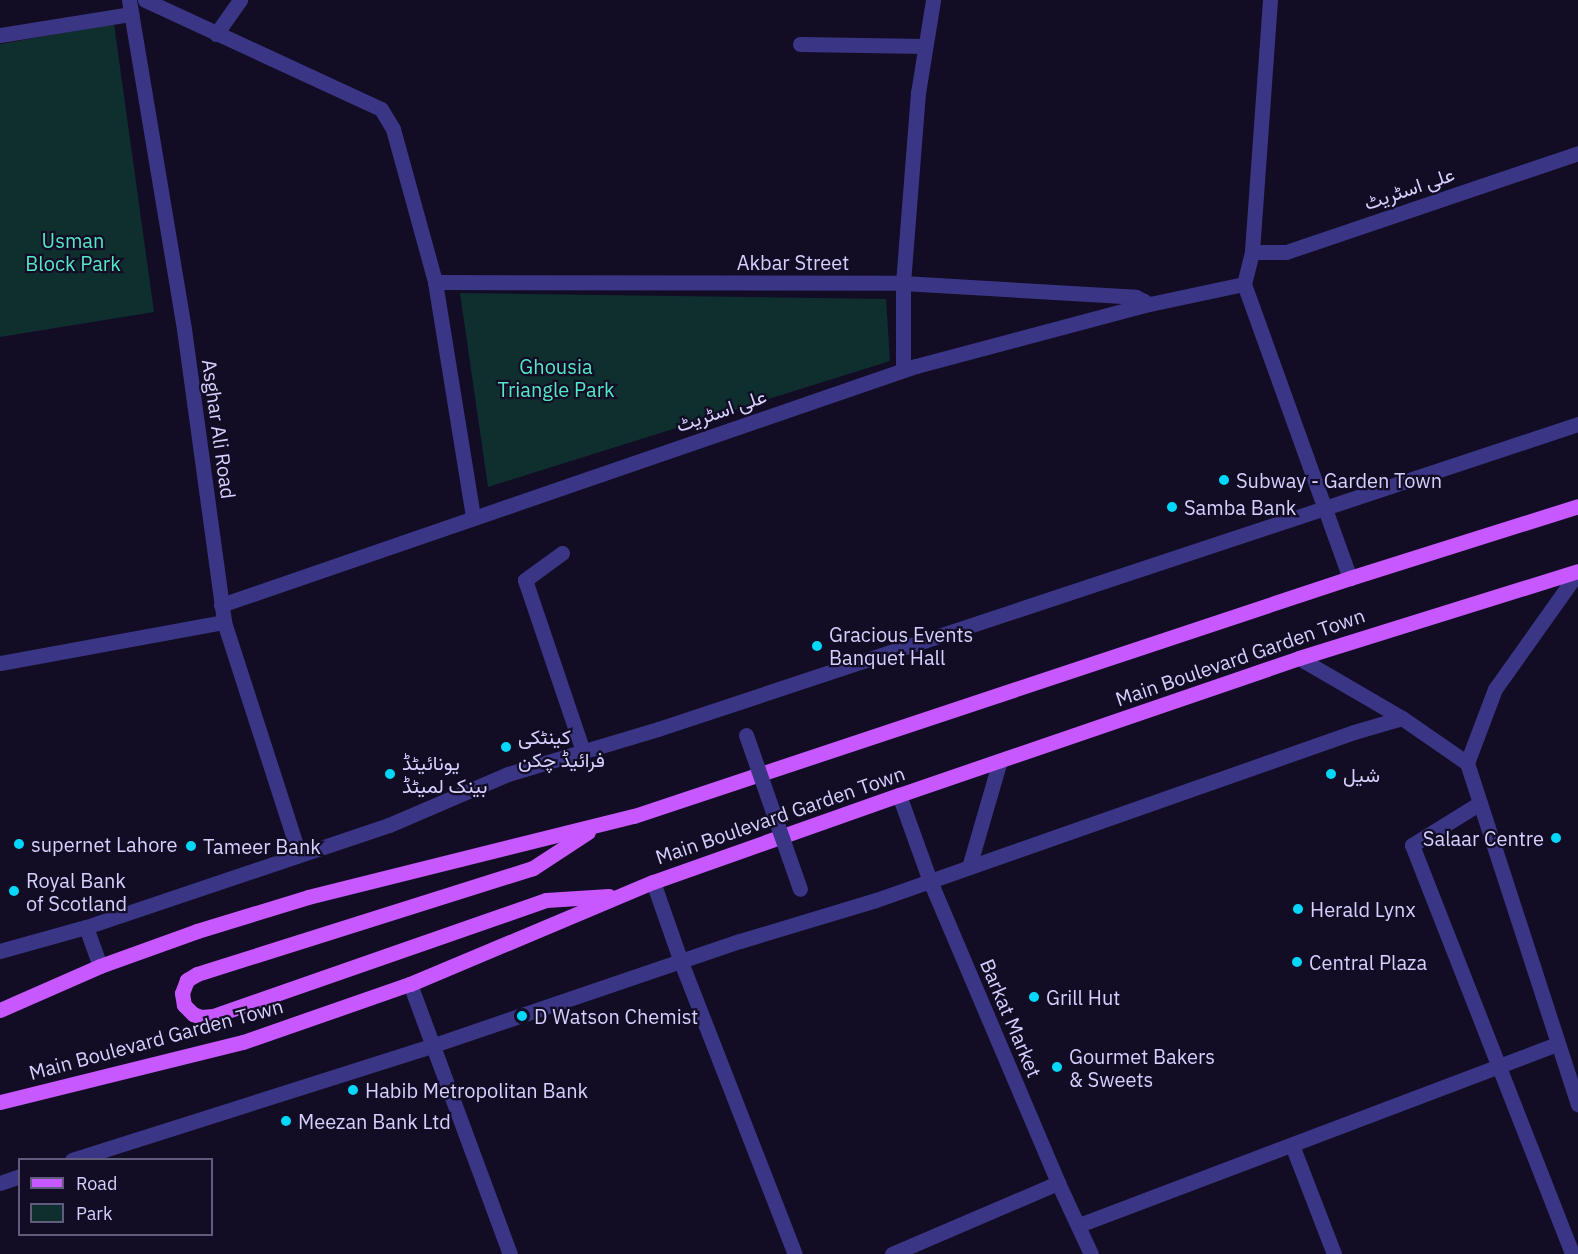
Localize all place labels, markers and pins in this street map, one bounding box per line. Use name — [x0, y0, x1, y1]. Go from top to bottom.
place label: Subway - Garden Town — [1236, 468, 1442, 492]
marker: Subway - Garden Town — [1217, 473, 1231, 487]
place label: Samba Bank — [1184, 495, 1296, 519]
marker: Samba Bank — [1165, 500, 1179, 514]
place label: Gracious Events Banquet Hall — [829, 622, 973, 669]
marker: Gracious Events Banquet Hall — [810, 639, 824, 653]
place label: کینٹکی فرائیڈ چکن — [518, 724, 605, 771]
marker: کینٹکی فرائیڈ چکن — [499, 740, 513, 754]
place label: یونائیٹڈ بینک لمیٹڈ — [402, 750, 487, 797]
place label: شیل — [1343, 762, 1380, 786]
marker: یونائیٹڈ بینک لمیٹڈ — [383, 767, 397, 781]
marker: شیل — [1324, 767, 1338, 781]
place label: Salaar Centre — [1423, 826, 1544, 850]
marker: Salaar Centre — [1549, 831, 1563, 845]
place label: supernet Lahore — [31, 832, 178, 856]
place label: Tameer Bank — [203, 834, 321, 858]
marker: supernet Lahore — [12, 837, 26, 851]
marker: Tameer Bank — [184, 839, 198, 853]
place label: Royal Bank of Scotland — [26, 868, 127, 915]
marker: Royal Bank of Scotland — [7, 884, 21, 898]
place label: Herald Lynx — [1310, 897, 1416, 921]
marker: Herald Lynx — [1291, 902, 1305, 916]
place label: Central Plaza — [1309, 950, 1427, 974]
marker: Central Plaza — [1290, 955, 1304, 969]
place label: Grill Hut — [1046, 985, 1120, 1009]
marker: Grill Hut — [1027, 990, 1041, 1004]
place label: D Watson Chemist — [534, 1004, 698, 1028]
marker: D Watson Chemist — [515, 1009, 529, 1023]
place label: Gourmet Bakers & Sweets — [1069, 1044, 1215, 1091]
marker: Gourmet Bakers & Sweets — [1050, 1060, 1064, 1074]
place label: Habib Metropolitan Bank — [365, 1078, 588, 1102]
marker: Habib Metropolitan Bank — [346, 1083, 360, 1097]
place label: Meezan Bank Ltd — [298, 1109, 451, 1133]
marker: Meezan Bank Ltd — [279, 1114, 293, 1128]

